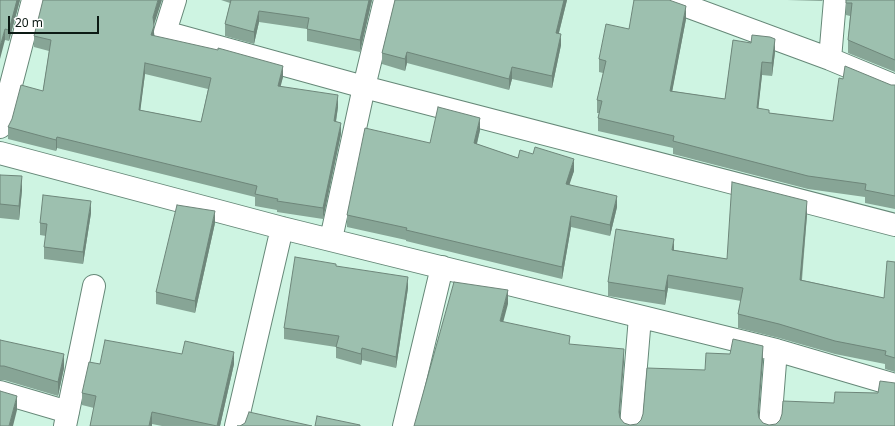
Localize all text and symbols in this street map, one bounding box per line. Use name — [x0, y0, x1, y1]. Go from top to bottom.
scale bar — [10, 8, 101, 34]
text: 20 m — [15, 14, 43, 31]

